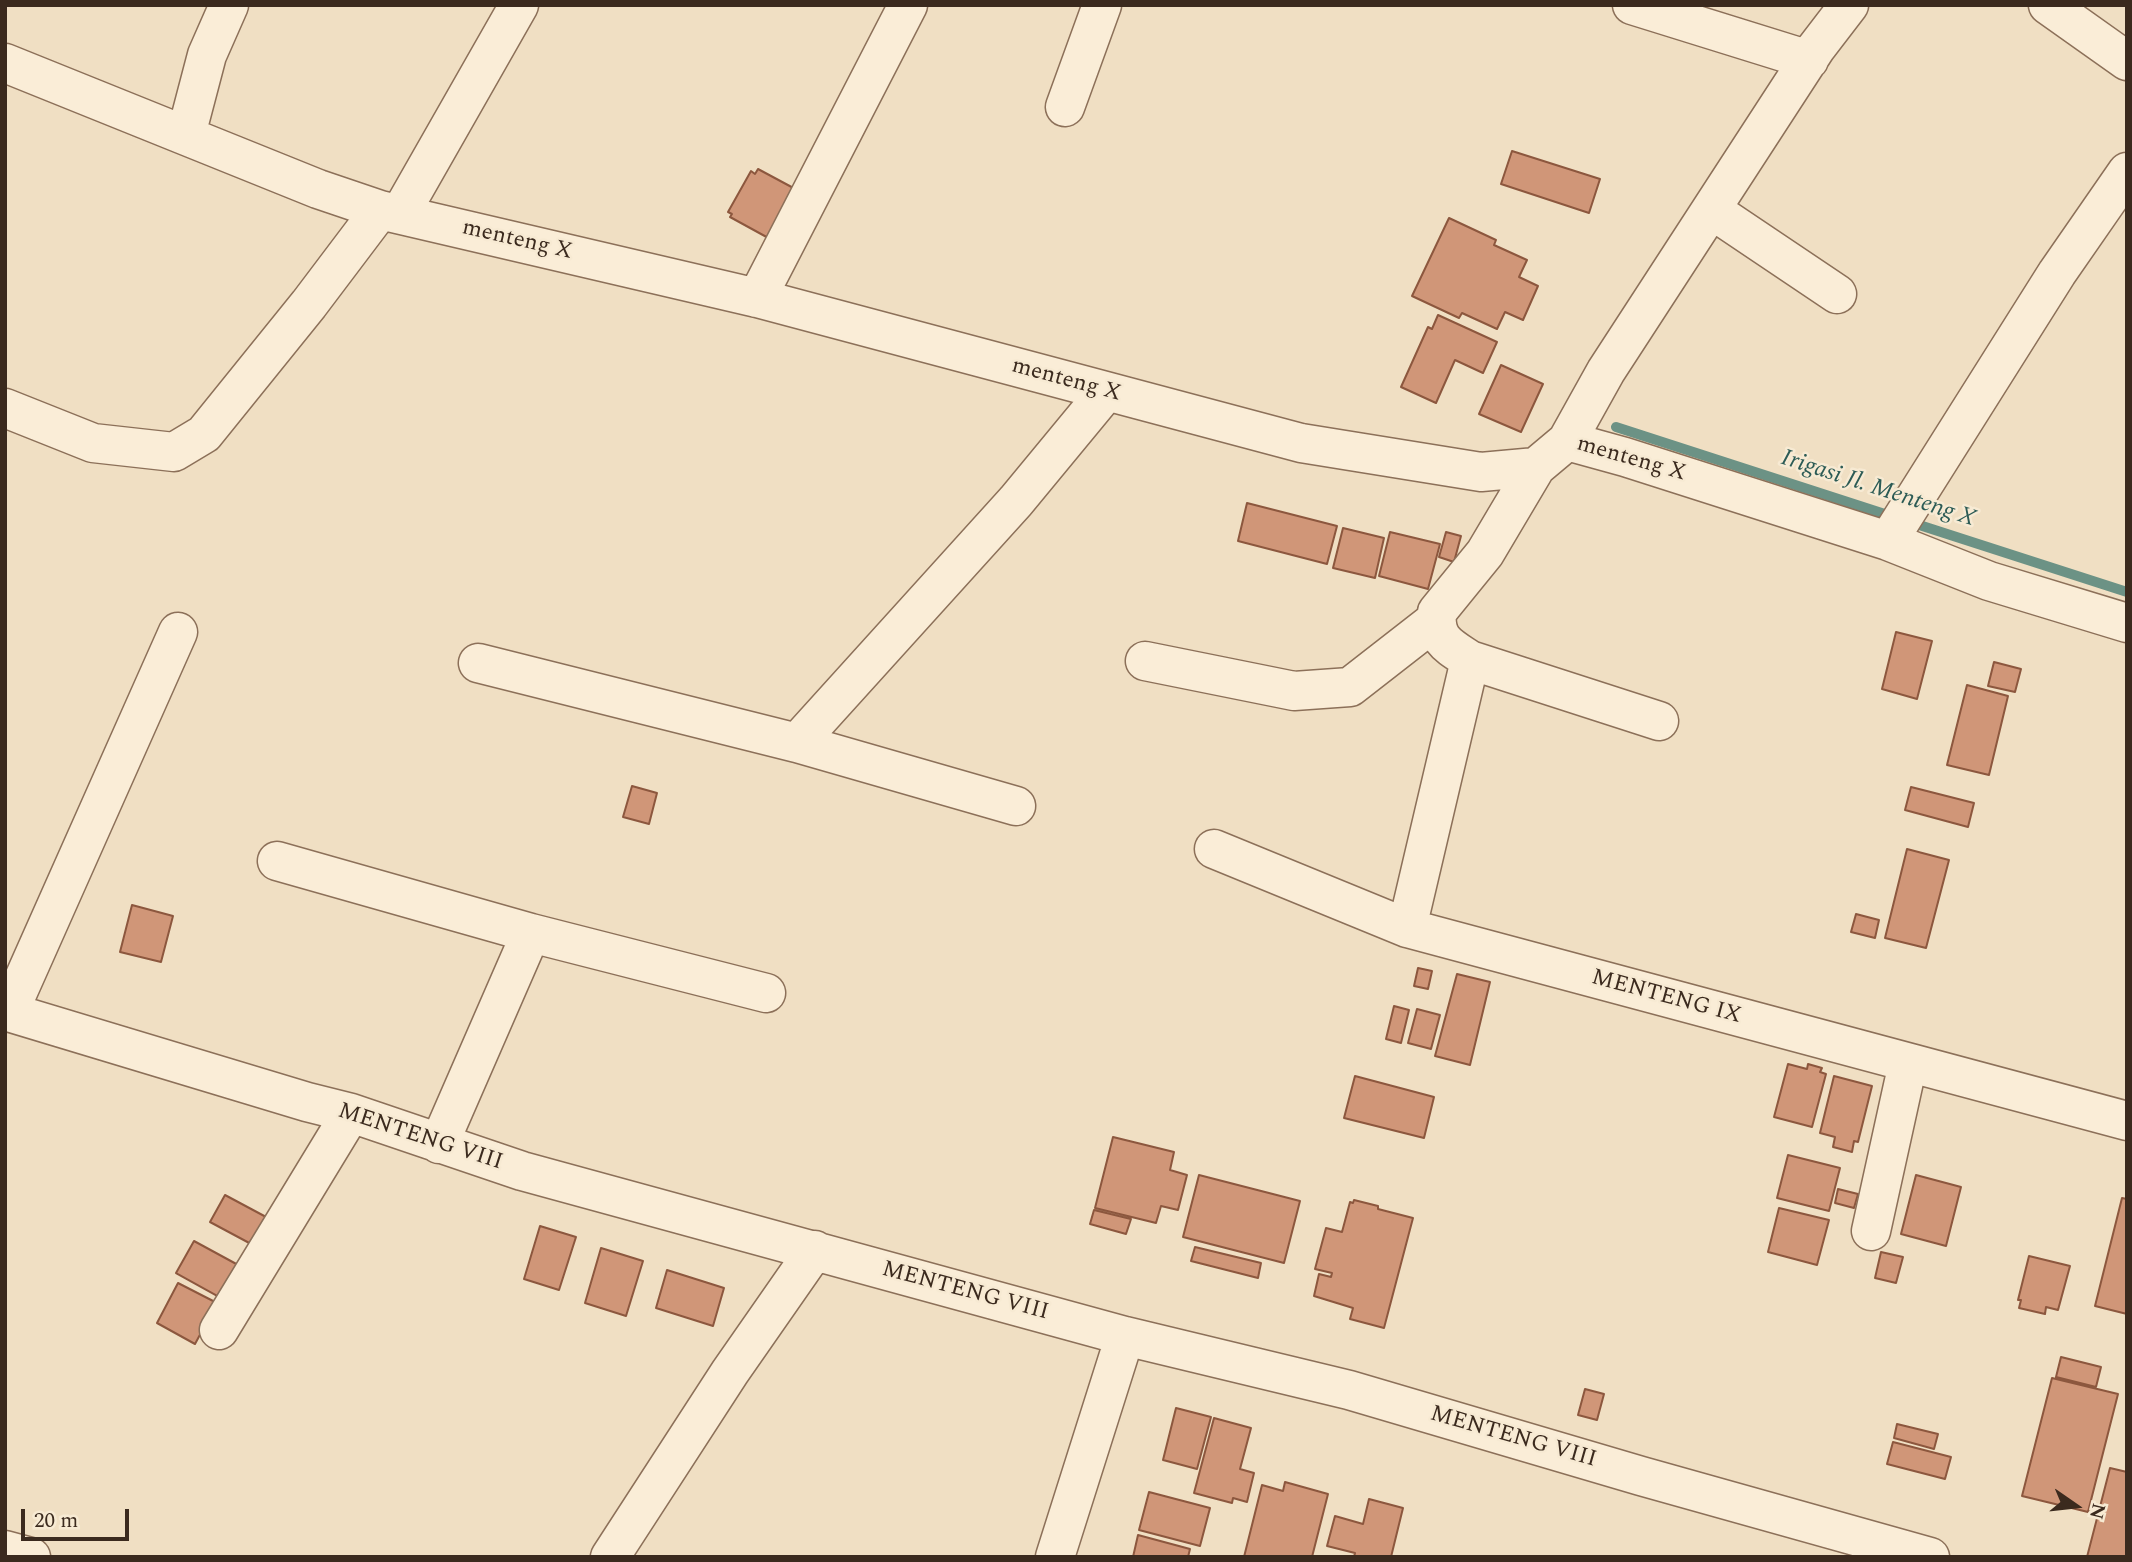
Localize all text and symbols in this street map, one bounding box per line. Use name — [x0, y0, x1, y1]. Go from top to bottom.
street label: menteng X — [459, 215, 575, 267]
street label: menteng X — [1008, 353, 1124, 409]
street label: menteng X — [1573, 431, 1689, 489]
water label: Irigasi Jl. Menteng X — [1777, 445, 1979, 535]
street label: MENTENG IX — [1588, 965, 1744, 1031]
street label: MENTENG VIII — [334, 1098, 506, 1178]
street label: MENTENG VIII — [879, 1256, 1051, 1328]
street label: MENTENG VIII — [1427, 1401, 1599, 1475]
north arrow — [2041, 1471, 2111, 1541]
scale bar — [24, 1496, 133, 1540]
text: N — [2081, 1500, 2113, 1522]
text: 20 m — [34, 1505, 78, 1537]

